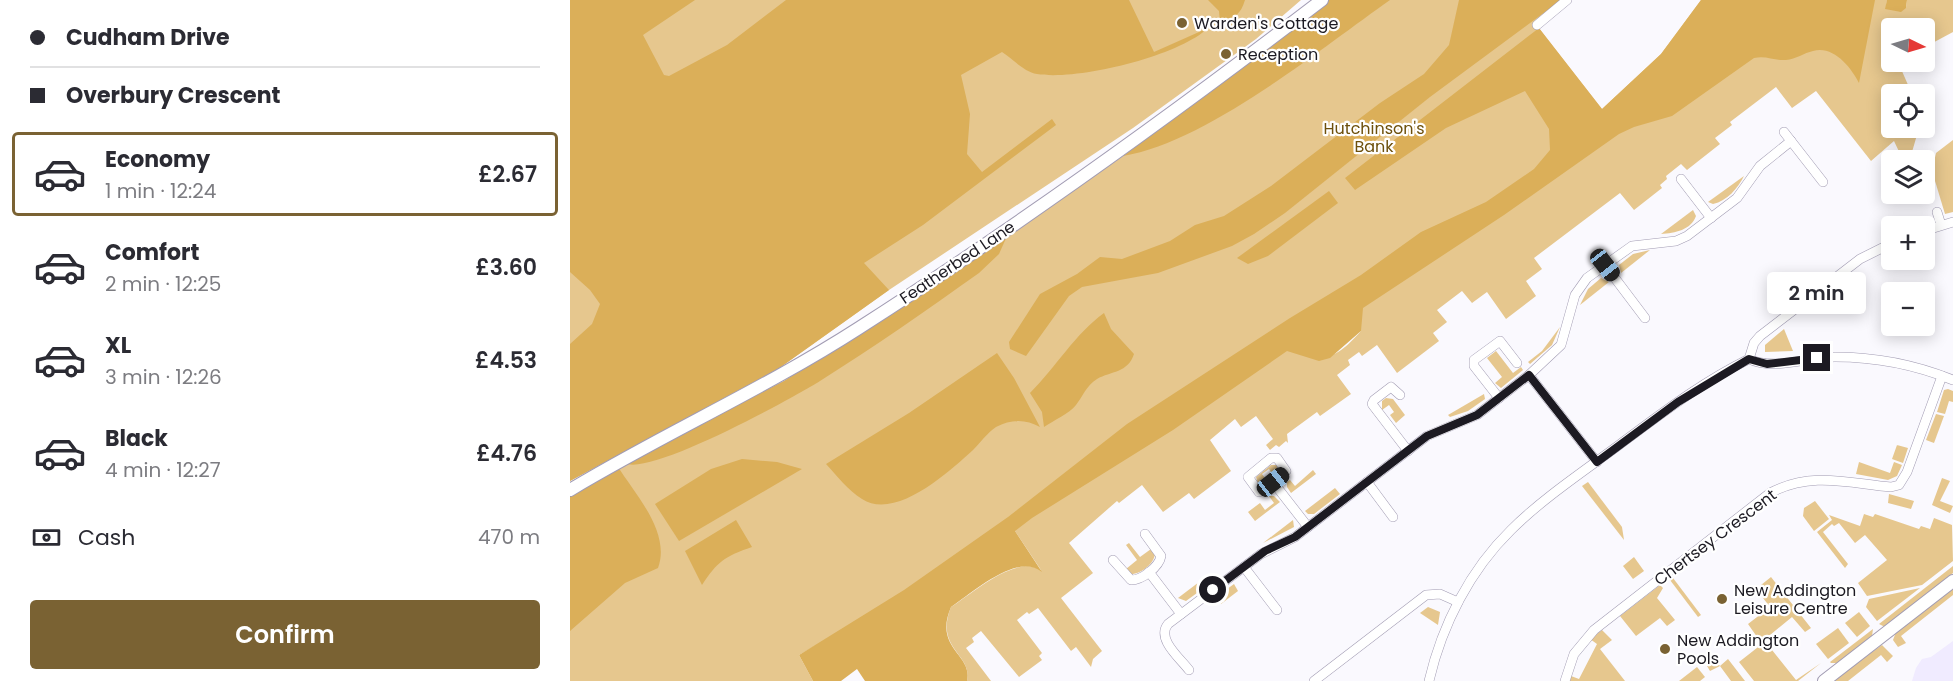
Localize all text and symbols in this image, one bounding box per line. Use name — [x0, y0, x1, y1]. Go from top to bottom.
place label: Warden's Cottage — [1194, 12, 1338, 35]
marker: Warden's Cottage — [1175, 16, 1189, 30]
north arrow — [1881, 18, 1935, 72]
map controls — [1881, 18, 1935, 336]
text: Cudham Drive — [66, 22, 229, 53]
place label: Reception — [1238, 43, 1318, 66]
marker: Reception — [1219, 47, 1233, 61]
text: Overbury Crescent — [66, 80, 280, 111]
button: locate — [1881, 84, 1935, 138]
park label: Hutchinson's Bank — [1324, 117, 1425, 158]
text: Economy — [105, 144, 210, 175]
icon: car — [33, 147, 87, 201]
button: layers — [1881, 150, 1935, 204]
text: £2.67 — [478, 159, 537, 190]
text: 1 min · 12:24 — [105, 177, 216, 205]
street label: Featherbed Lane — [895, 215, 1020, 310]
button: + — [1881, 216, 1935, 270]
text: Comfort — [105, 237, 199, 268]
icon: car — [33, 240, 87, 294]
car — [1587, 245, 1623, 285]
text: £3.60 — [475, 252, 537, 283]
text: 2 min · 12:25 — [105, 270, 221, 298]
callout: 2 min — [1768, 271, 1866, 313]
text: 2 min — [1789, 279, 1844, 307]
button: − — [1881, 282, 1935, 336]
text: XL — [105, 330, 131, 361]
icon: car — [33, 333, 87, 387]
route end — [1803, 344, 1830, 371]
text: £4.53 — [475, 345, 537, 376]
text: 3 min · 12:26 — [105, 363, 222, 391]
text: Black — [105, 423, 168, 454]
icon: car — [33, 426, 87, 480]
text: £4.76 — [476, 438, 537, 469]
text: 4 min · 12:27 — [105, 456, 221, 484]
car — [1253, 464, 1293, 500]
street label: Chertsey Crescent — [1649, 484, 1782, 591]
icon: cash — [30, 521, 63, 554]
text: Cash — [78, 522, 135, 553]
text: 470 m — [478, 523, 540, 551]
route start — [1199, 576, 1226, 603]
place label: New Addington Leisure Centre — [1734, 579, 1856, 620]
marker: New Addington Leisure Centre — [1715, 592, 1729, 606]
button: Confirm — [30, 600, 540, 669]
place label: New Addington Pools — [1677, 629, 1799, 670]
marker: New Addington Pools — [1658, 642, 1672, 656]

